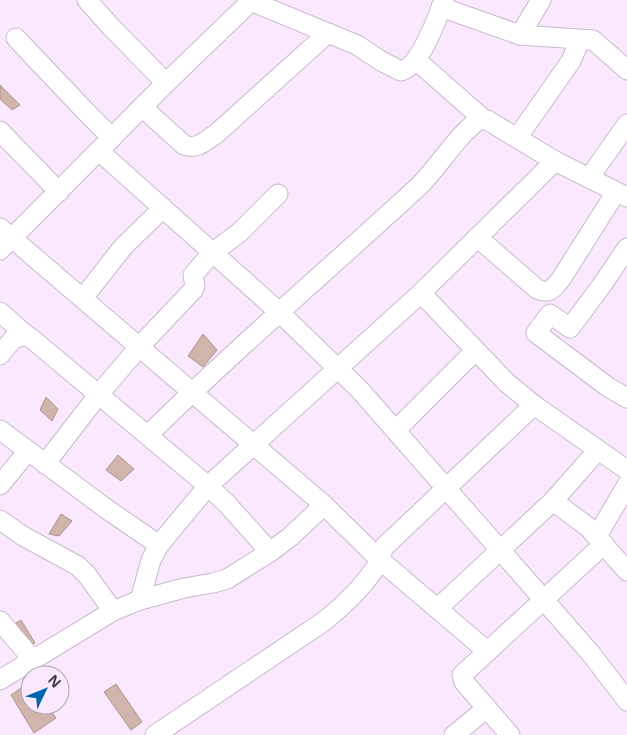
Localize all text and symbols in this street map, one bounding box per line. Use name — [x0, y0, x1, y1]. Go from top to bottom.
north arrow — [20, 665, 70, 715]
text: N — [44, 670, 66, 691]

